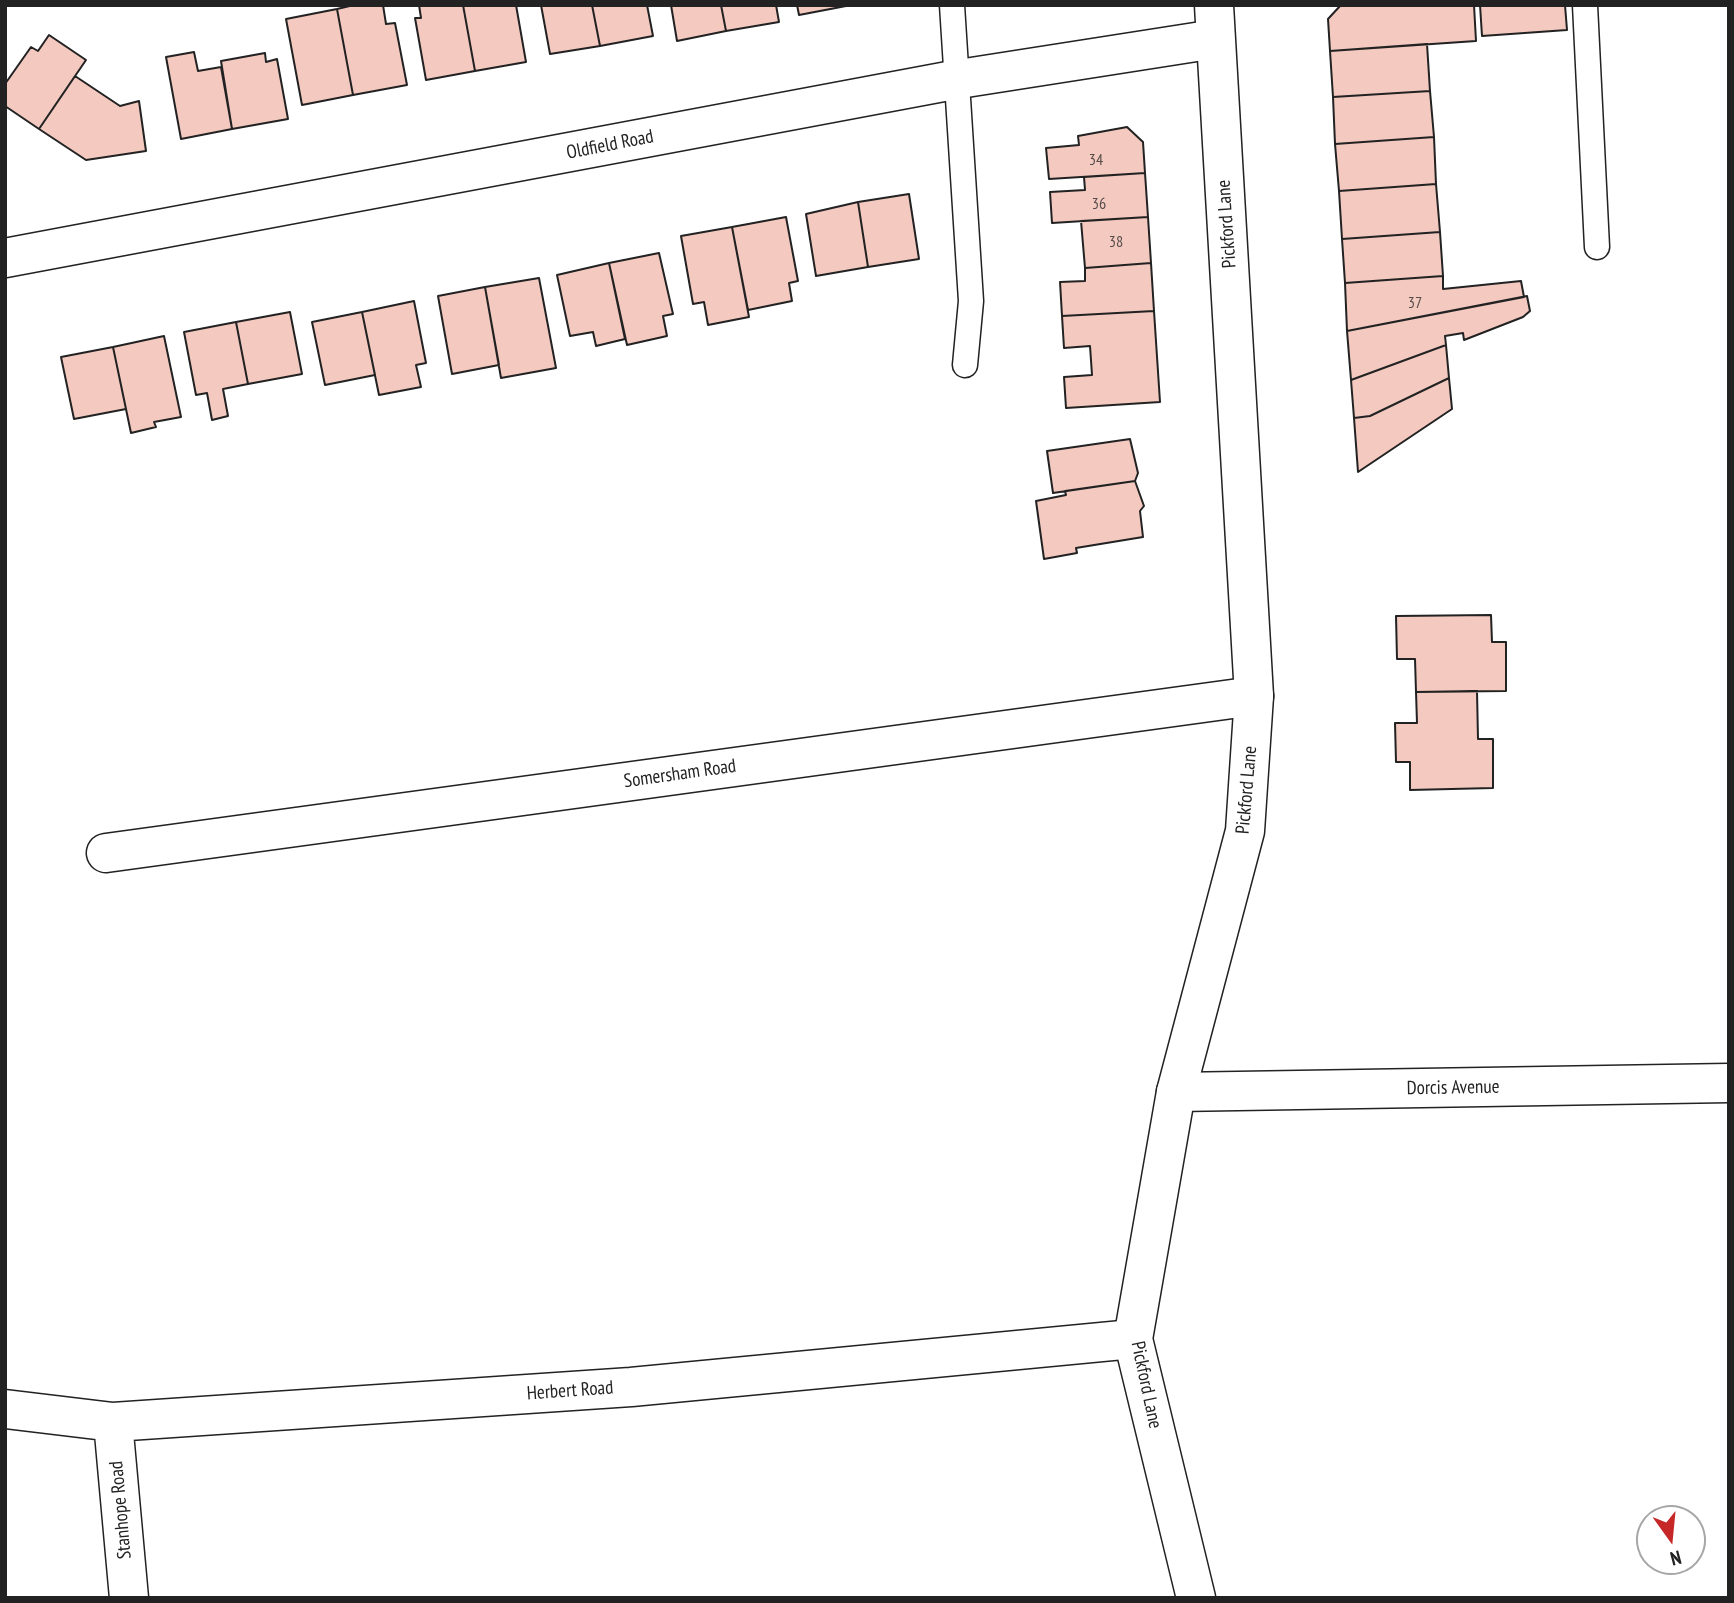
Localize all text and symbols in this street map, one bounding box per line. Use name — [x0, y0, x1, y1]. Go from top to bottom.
street label: Oldfield Road — [564, 125, 656, 165]
house number: 34 — [1089, 150, 1103, 170]
street label: Pickford Lane — [1213, 179, 1241, 269]
house number: 36 — [1092, 194, 1106, 214]
house number: 38 — [1109, 232, 1123, 252]
house number: 37 — [1408, 293, 1422, 313]
street label: Pickford Lane — [1232, 745, 1262, 835]
street label: Somersham Road — [622, 755, 738, 793]
street label: Dorcis Avenue — [1406, 1076, 1500, 1100]
street label: Pickford Lane — [1126, 1339, 1166, 1431]
street label: Herbert Road — [526, 1377, 614, 1405]
street label: Stanhope Road — [105, 1460, 137, 1560]
north arrow — [1636, 1505, 1706, 1575]
text: N — [1668, 1545, 1684, 1571]

